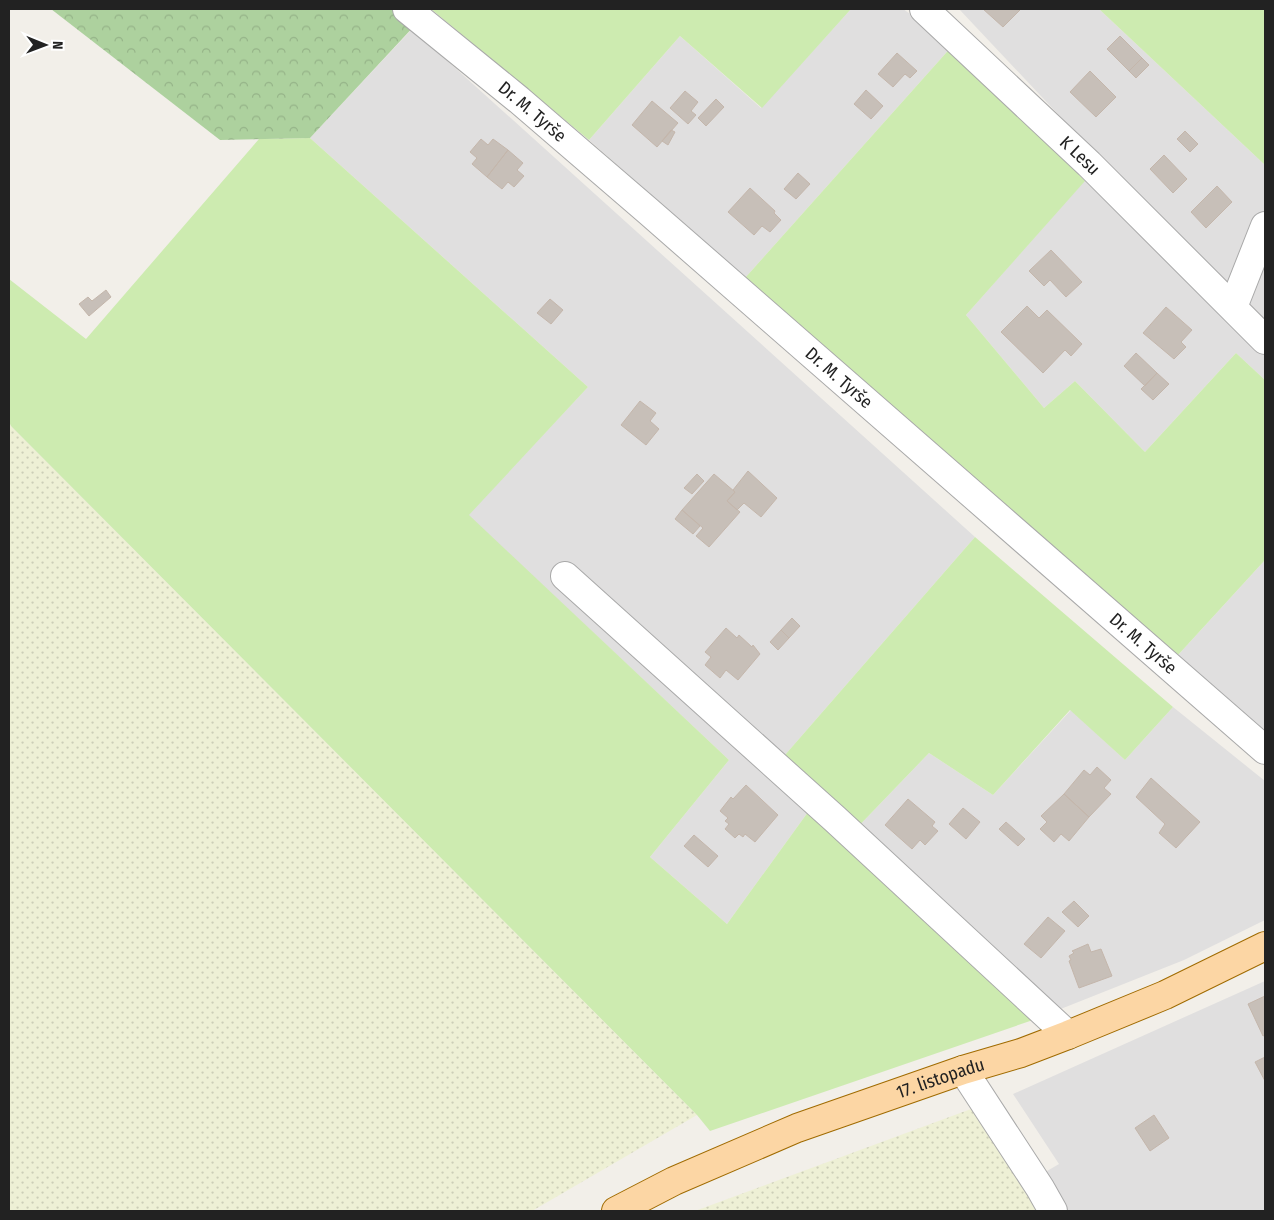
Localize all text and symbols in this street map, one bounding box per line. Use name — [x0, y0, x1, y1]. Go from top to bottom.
north arrow — [20, 20, 70, 70]
text: N — [49, 41, 66, 50]
street label: Dr. M. Tyrše — [494, 77, 571, 147]
street label: K Lesu — [1055, 131, 1105, 180]
street label: Dr. M. Tyrše — [801, 342, 877, 413]
street label: Dr. M. Tyrše — [1105, 608, 1182, 679]
street label: 17. listopadu — [893, 1053, 987, 1103]

